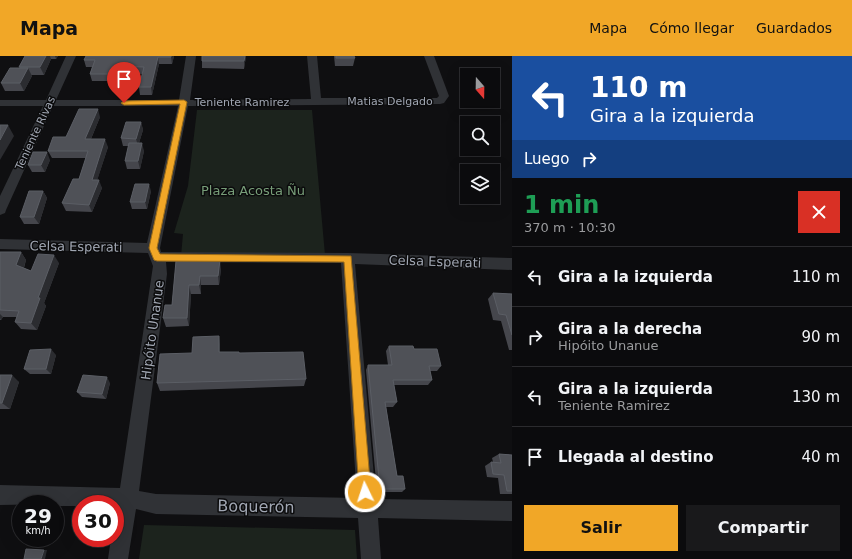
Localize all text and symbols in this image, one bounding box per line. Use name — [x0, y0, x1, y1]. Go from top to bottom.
text: Mapa — [20, 17, 78, 39]
text: Mapa — [589, 20, 627, 36]
text: Cómo llegar — [649, 20, 734, 36]
text: Guardados — [756, 20, 832, 36]
pin — [107, 62, 141, 103]
icon: arrive — [113, 68, 135, 90]
north arrow — [460, 68, 500, 108]
map controls — [460, 68, 500, 204]
text: 110 m — [590, 71, 687, 104]
icon: left — [524, 72, 576, 124]
street label: Teniente Rivas — [12, 94, 58, 173]
street label: Matias Delgado — [347, 95, 433, 108]
street label: Teniente Ramirez — [194, 96, 290, 109]
text: Gira a la izquierda — [590, 105, 755, 126]
button: search — [460, 116, 500, 156]
icon: right — [578, 148, 600, 170]
text: Luego — [524, 150, 570, 168]
button: layers — [460, 164, 500, 204]
park label: Plaza Acosta Ñu — [201, 183, 305, 198]
text: 1 min — [524, 191, 599, 219]
button: close — [798, 191, 840, 233]
text: 370 m · 10:30 — [524, 220, 615, 235]
street label: Celsa Esperati — [29, 238, 123, 255]
street label: Celsa Esperati — [388, 252, 482, 271]
icon: left — [524, 266, 546, 288]
text: Gira a la izquierda — [558, 268, 713, 286]
text: 110 m — [792, 268, 840, 286]
street label: Hipóito Unanue — [138, 279, 167, 381]
text: Gira a la derecha — [558, 320, 702, 338]
icon: right — [524, 326, 546, 348]
text: 90 m — [802, 328, 840, 346]
text: Hipóito Unanue — [558, 338, 659, 353]
text: Gira a la izquierda — [558, 380, 713, 398]
icon: left — [524, 386, 546, 408]
text: 130 m — [792, 388, 840, 406]
text: Teniente Ramirez — [558, 398, 670, 413]
icon: arrive — [524, 446, 546, 468]
text: Llegada al destino — [558, 448, 713, 466]
text: 40 m — [802, 448, 840, 466]
position arrow — [344, 471, 386, 513]
speed limit sign: 30 — [72, 495, 124, 547]
street label: Boquerón — [217, 496, 295, 517]
text: 29 — [24, 504, 52, 528]
button: Salir — [524, 505, 678, 551]
button: Compartir — [686, 505, 840, 551]
text: km/h — [25, 525, 51, 536]

